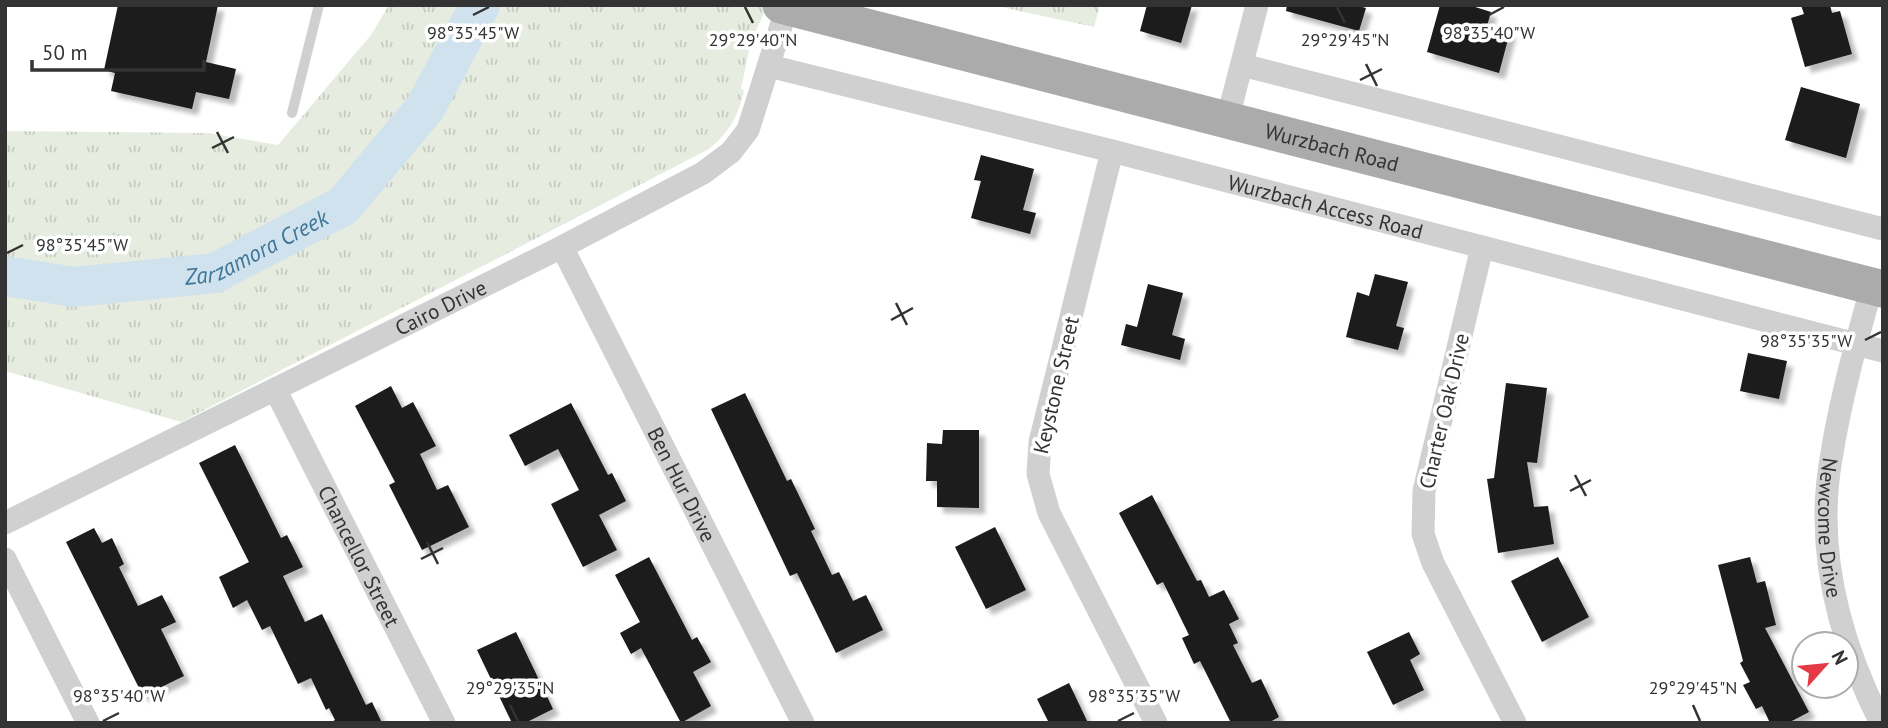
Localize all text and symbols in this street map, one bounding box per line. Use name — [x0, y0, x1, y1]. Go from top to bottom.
text: 98°35'45"W — [427, 21, 519, 44]
text: 98°35'40"W — [1443, 21, 1535, 44]
scale bar — [32, 28, 203, 72]
text: 29°29'40"N — [709, 28, 797, 51]
text: 29°29'45"N — [1301, 28, 1389, 51]
text: 50 m — [42, 39, 88, 66]
street label: Wurzbach Road — [1262, 117, 1402, 177]
street label: Wurzbach Access Road — [1225, 168, 1426, 245]
water label: Zarzamora Creek — [182, 201, 334, 291]
text: 98°35'45"W — [36, 233, 128, 256]
street label: Cairo Drive — [390, 273, 491, 341]
street label: Keystone Street — [1027, 314, 1085, 456]
text: 98°35'35"W — [1760, 329, 1852, 352]
street label: Charter Oak Drive — [1413, 331, 1475, 491]
street label: Ben Hur Drive — [642, 422, 723, 546]
street label: Newcome Drive — [1813, 456, 1848, 600]
street label: Chancellor Street — [312, 481, 406, 631]
north arrow — [1790, 630, 1860, 700]
text: N — [1827, 646, 1854, 668]
text: 29°29'35"N — [466, 676, 554, 699]
text: 29°29'45"N — [1649, 676, 1737, 699]
text: 98°35'40"W — [73, 684, 165, 707]
text: 98°35'35"W — [1088, 684, 1180, 707]

